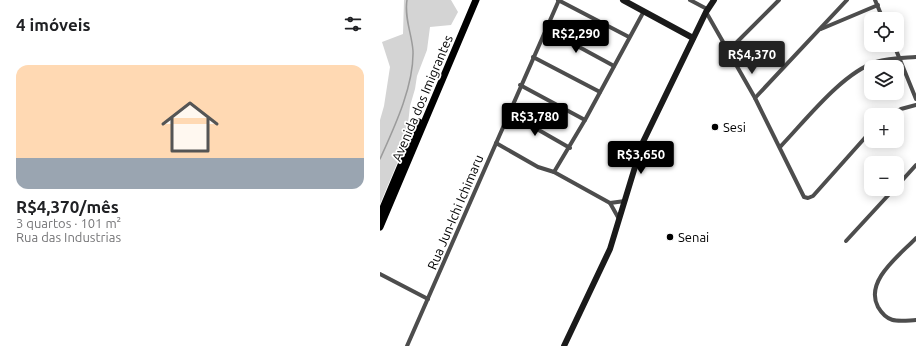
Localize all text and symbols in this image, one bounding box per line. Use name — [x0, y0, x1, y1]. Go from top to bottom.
map controls — [864, 12, 904, 196]
button: locate — [864, 12, 904, 52]
icon: filters — [342, 13, 364, 35]
text: 4 imóveis — [16, 15, 91, 34]
pin: R$2,290 — [539, 20, 613, 54]
text: R$2,290 — [552, 26, 600, 40]
street label: Avenida dos Imigrantes — [389, 33, 455, 163]
pin: R$4,370 — [715, 41, 789, 75]
text: R$4,370 — [728, 47, 776, 61]
button: layers — [864, 60, 904, 100]
icon: home — [154, 91, 226, 163]
pin: R$3,780 — [498, 103, 572, 137]
button: + — [864, 108, 904, 148]
text: R$3,780 — [511, 109, 559, 123]
place label: Sesi — [723, 120, 746, 134]
marker: Sesi — [710, 122, 720, 132]
pin: R$3,650 — [604, 141, 678, 175]
text: R$3,650 — [617, 147, 665, 161]
street label: Rua Jun-Ichi Ichimaru — [424, 153, 486, 271]
button: − — [864, 156, 904, 196]
text: R$4,370/mês — [16, 197, 119, 216]
text: 3 quartos · 101 m² — [16, 216, 121, 230]
text: Rua das Industrias — [16, 230, 121, 244]
place label: Senai — [678, 230, 709, 244]
marker: Senai — [665, 232, 675, 242]

